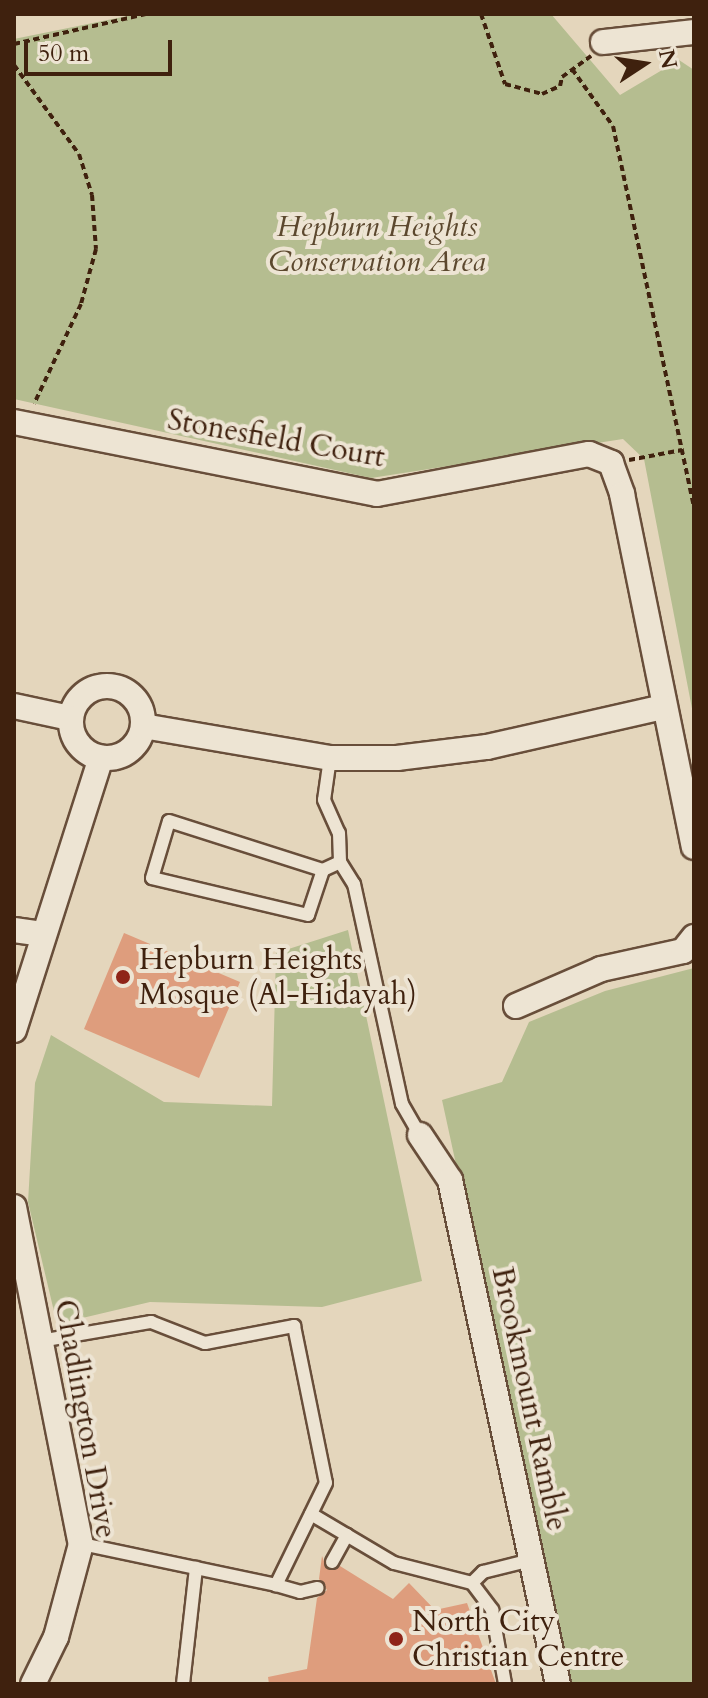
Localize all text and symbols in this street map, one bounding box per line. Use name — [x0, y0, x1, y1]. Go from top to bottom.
scale bar — [28, 24, 176, 74]
north arrow — [604, 24, 684, 104]
text: 50 m — [38, 37, 89, 70]
text: N — [651, 47, 684, 71]
park label: Hepburn Heights Conservation Area — [268, 209, 486, 280]
street label: Stonesfield Court — [165, 402, 387, 476]
place label: Hepburn Heights Mosque (Al-Hidayah) — [139, 942, 417, 1012]
marker: Hepburn Heights Mosque (Al-Hidayah) — [114, 968, 132, 986]
street label: Brookmount Ramble — [483, 1264, 575, 1534]
street label: Chadlington Drive — [46, 1297, 124, 1541]
place label: North City Christian Centre — [412, 1604, 624, 1674]
marker: North City Christian Centre — [387, 1630, 405, 1648]

